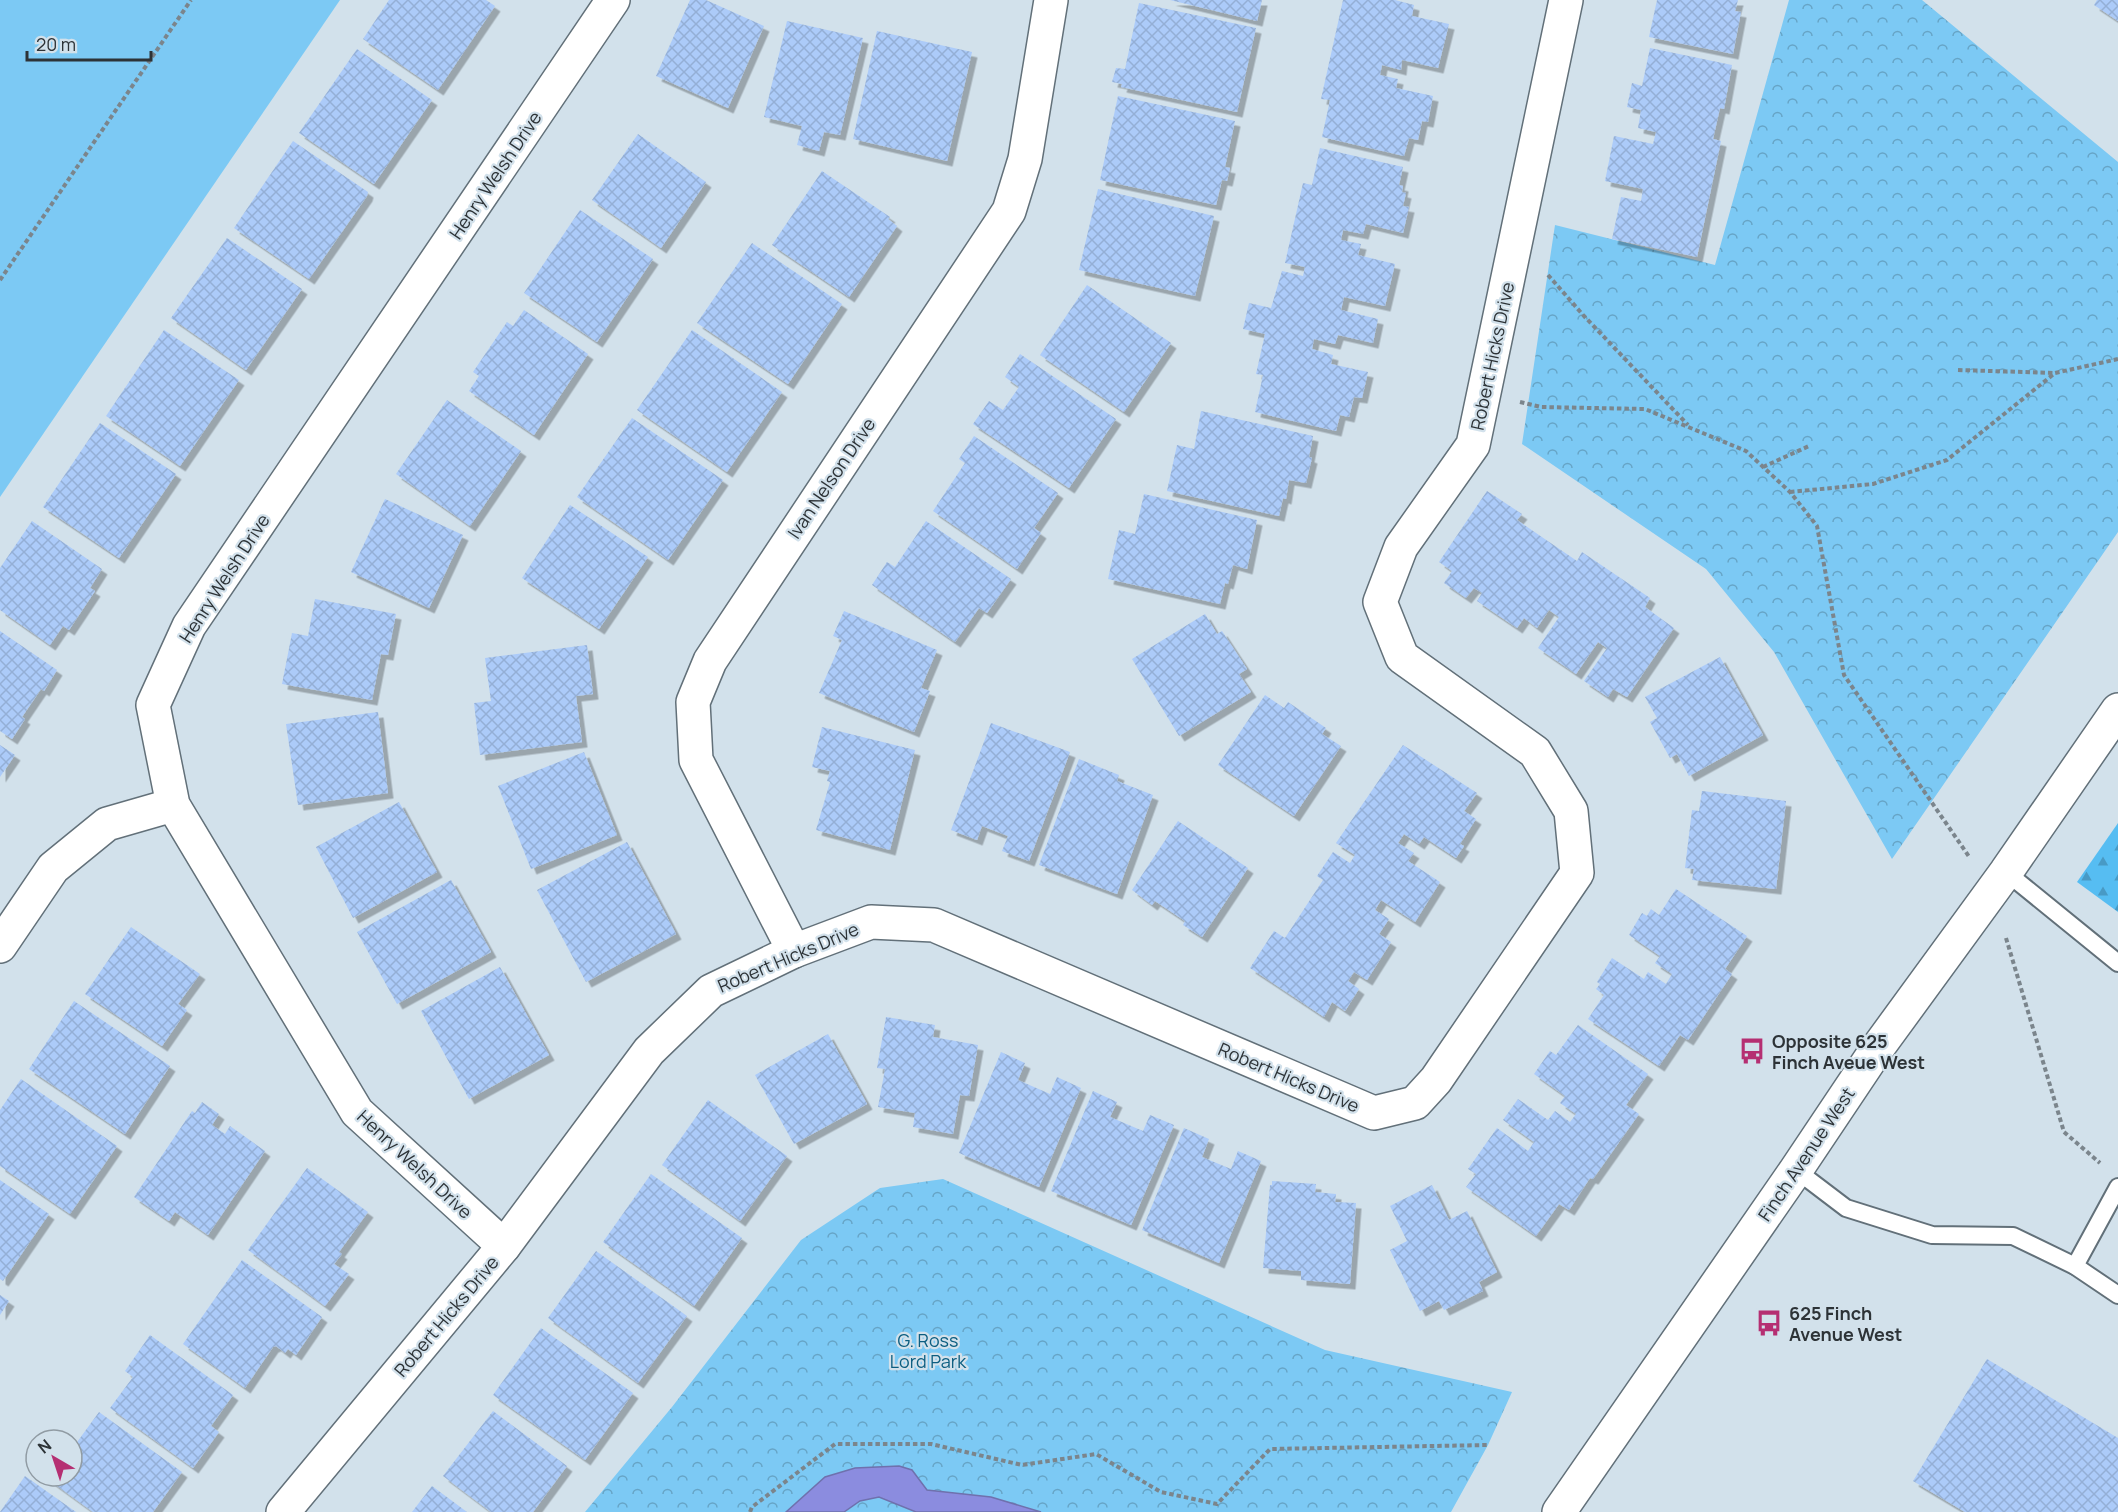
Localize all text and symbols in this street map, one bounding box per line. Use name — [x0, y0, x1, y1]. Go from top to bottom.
scale bar — [27, 24, 152, 62]
text: 20 m — [36, 32, 76, 56]
street label: Henry Welsh Drive — [443, 107, 547, 243]
street label: Robert Hicks Drive — [1465, 280, 1519, 432]
street label: Ivan Nelson Drive — [782, 413, 880, 543]
street label: Henry Welsh Drive — [173, 509, 275, 647]
street label: Robert Hicks Drive — [714, 916, 862, 998]
place label: Opposite 625 Finch Aveue West — [1772, 1029, 1925, 1074]
street label: Robert Hicks Drive — [1215, 1036, 1363, 1118]
bus stop icon: Opposite 625 Finch Aveue West — [1737, 1036, 1767, 1066]
street label: Finch Avenue West — [1752, 1082, 1860, 1226]
street label: Henry Welsh Drive — [352, 1104, 478, 1224]
street label: Robert Hicks Drive — [388, 1251, 504, 1381]
place label: 625 Finch Avenue West — [1789, 1301, 1902, 1346]
bus stop icon: 625 Finch Avenue West — [1754, 1308, 1784, 1338]
park label: G. Ross Lord Park — [890, 1328, 967, 1373]
north arrow — [24, 1428, 84, 1488]
text: N — [33, 1434, 56, 1459]

